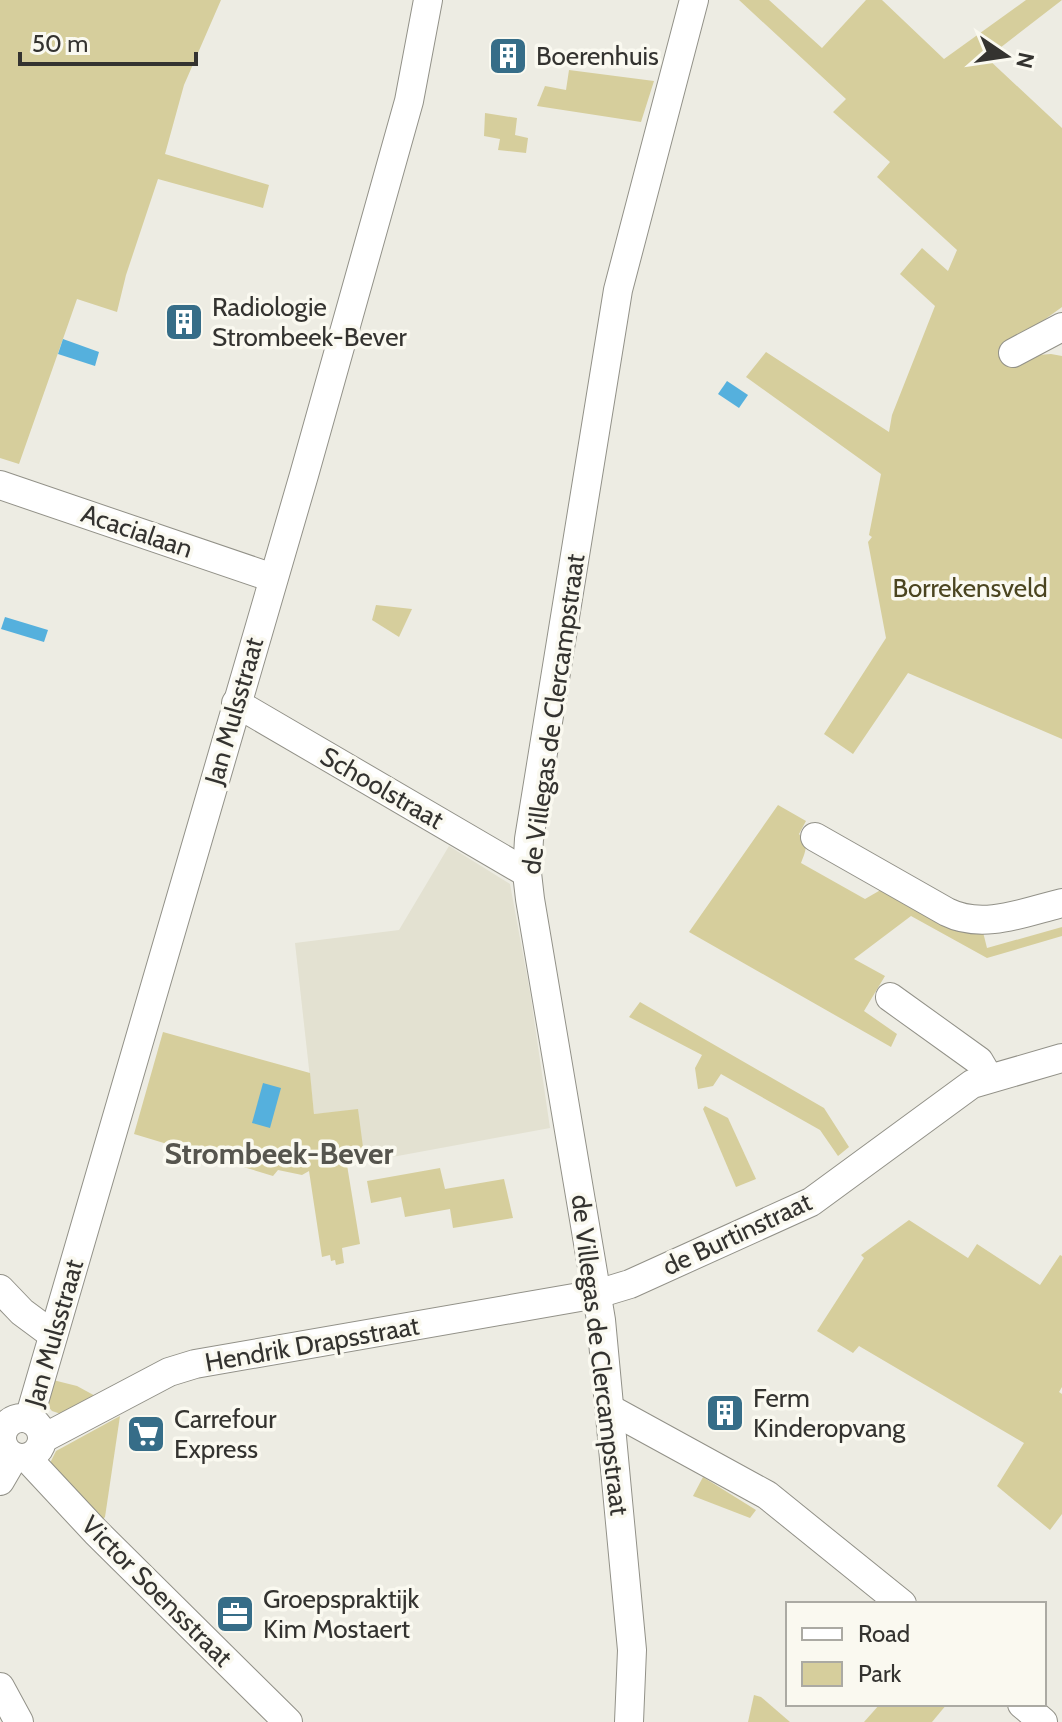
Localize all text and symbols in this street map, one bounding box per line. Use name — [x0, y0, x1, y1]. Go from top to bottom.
scale bar — [20, 16, 196, 66]
north arrow — [966, 16, 1046, 96]
text: 50 m — [32, 29, 88, 58]
building icon: Boerenhuis — [487, 35, 529, 77]
place label: Boerenhuis — [536, 40, 659, 72]
text: N — [1010, 50, 1040, 71]
place label: Radiologie Strombeek-Bever — [212, 291, 407, 353]
building icon: Radiologie Strombeek-Bever — [163, 301, 205, 343]
street label: Acacialaan — [77, 497, 197, 565]
street label: de Villegas de Clercampstraat — [515, 552, 591, 876]
park label: Borrekensveld — [892, 572, 1048, 604]
street label: Jan Mulsstraat — [197, 634, 270, 789]
street label: Schoolstraat — [315, 740, 449, 836]
district label: Strombeek-Bever — [165, 1135, 394, 1172]
street label: de Burtinstraat — [657, 1185, 817, 1282]
street label: de Villegas de Clercampstraat — [564, 1193, 636, 1517]
street label: Jan Mulsstraat — [17, 1256, 90, 1411]
street label: Hendrik Drapsstraat — [202, 1309, 422, 1379]
place label: Ferm Kinderopvang — [753, 1382, 906, 1444]
building icon: Ferm Kinderopvang — [704, 1392, 746, 1434]
place label: Carrefour Express — [174, 1403, 277, 1465]
supermarket icon: Carrefour Express — [125, 1413, 167, 1455]
street label: Victor Soensstraat — [75, 1509, 239, 1673]
place label: Groepspraktijk Kim Mostaert — [263, 1583, 419, 1645]
office icon: Groepspraktijk Kim Mostaert — [214, 1593, 256, 1635]
legend — [786, 1602, 1046, 1706]
text: Road — [858, 1619, 910, 1648]
text: Park — [858, 1659, 901, 1688]

